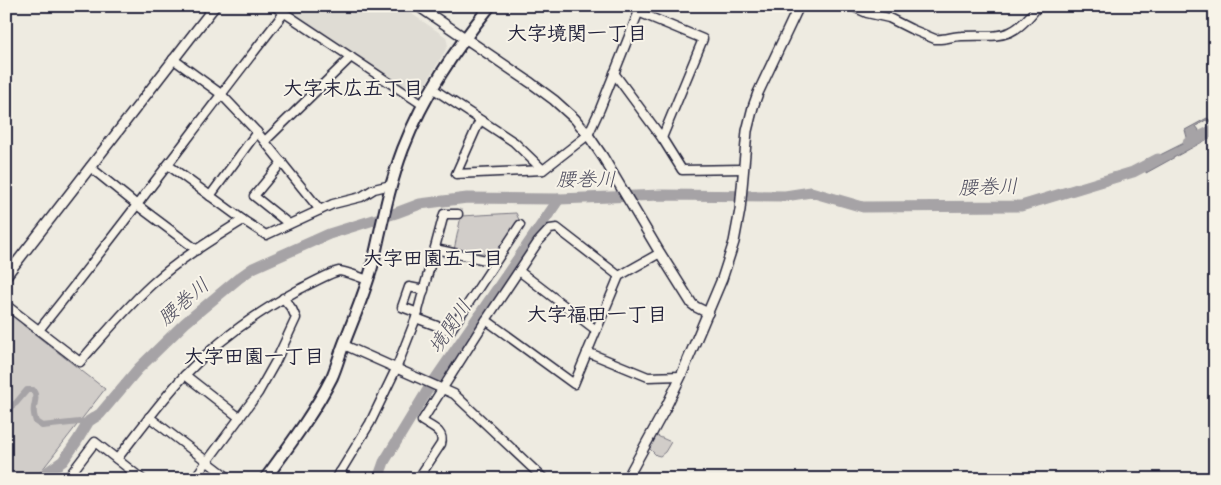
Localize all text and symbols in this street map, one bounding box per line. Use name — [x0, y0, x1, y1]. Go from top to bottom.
district label: 大字境関一丁目 — [507, 19, 647, 46]
district label: 大字末広五丁目 — [283, 74, 423, 101]
water label: 腰巻川 — [556, 165, 616, 192]
water label: 腰巻川 — [958, 171, 1018, 201]
district label: 大字田園五丁目 — [363, 244, 503, 271]
water label: 腰巻川 — [152, 271, 214, 331]
water label: 境関川 — [421, 294, 477, 358]
district label: 大字福田一丁目 — [527, 300, 667, 327]
district label: 大字田園一丁目 — [184, 342, 324, 369]

